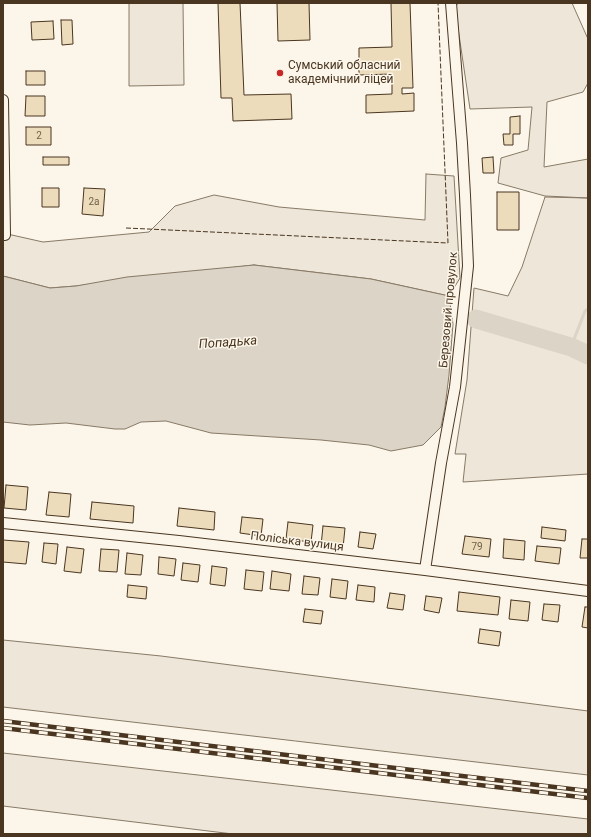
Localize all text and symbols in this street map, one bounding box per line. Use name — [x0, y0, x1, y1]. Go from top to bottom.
place label: Сумський обласний академічний ліцей — [288, 59, 400, 87]
marker: Сумський обласний академічний ліцей — [275, 68, 285, 78]
house number: 2 — [36, 130, 42, 142]
house number: 2а — [88, 196, 100, 208]
street label: Березовий провулок — [437, 251, 461, 369]
water label: Попадька — [198, 333, 258, 353]
street label: Поліська вулиця — [250, 529, 344, 555]
house number: 79 — [471, 541, 483, 553]

